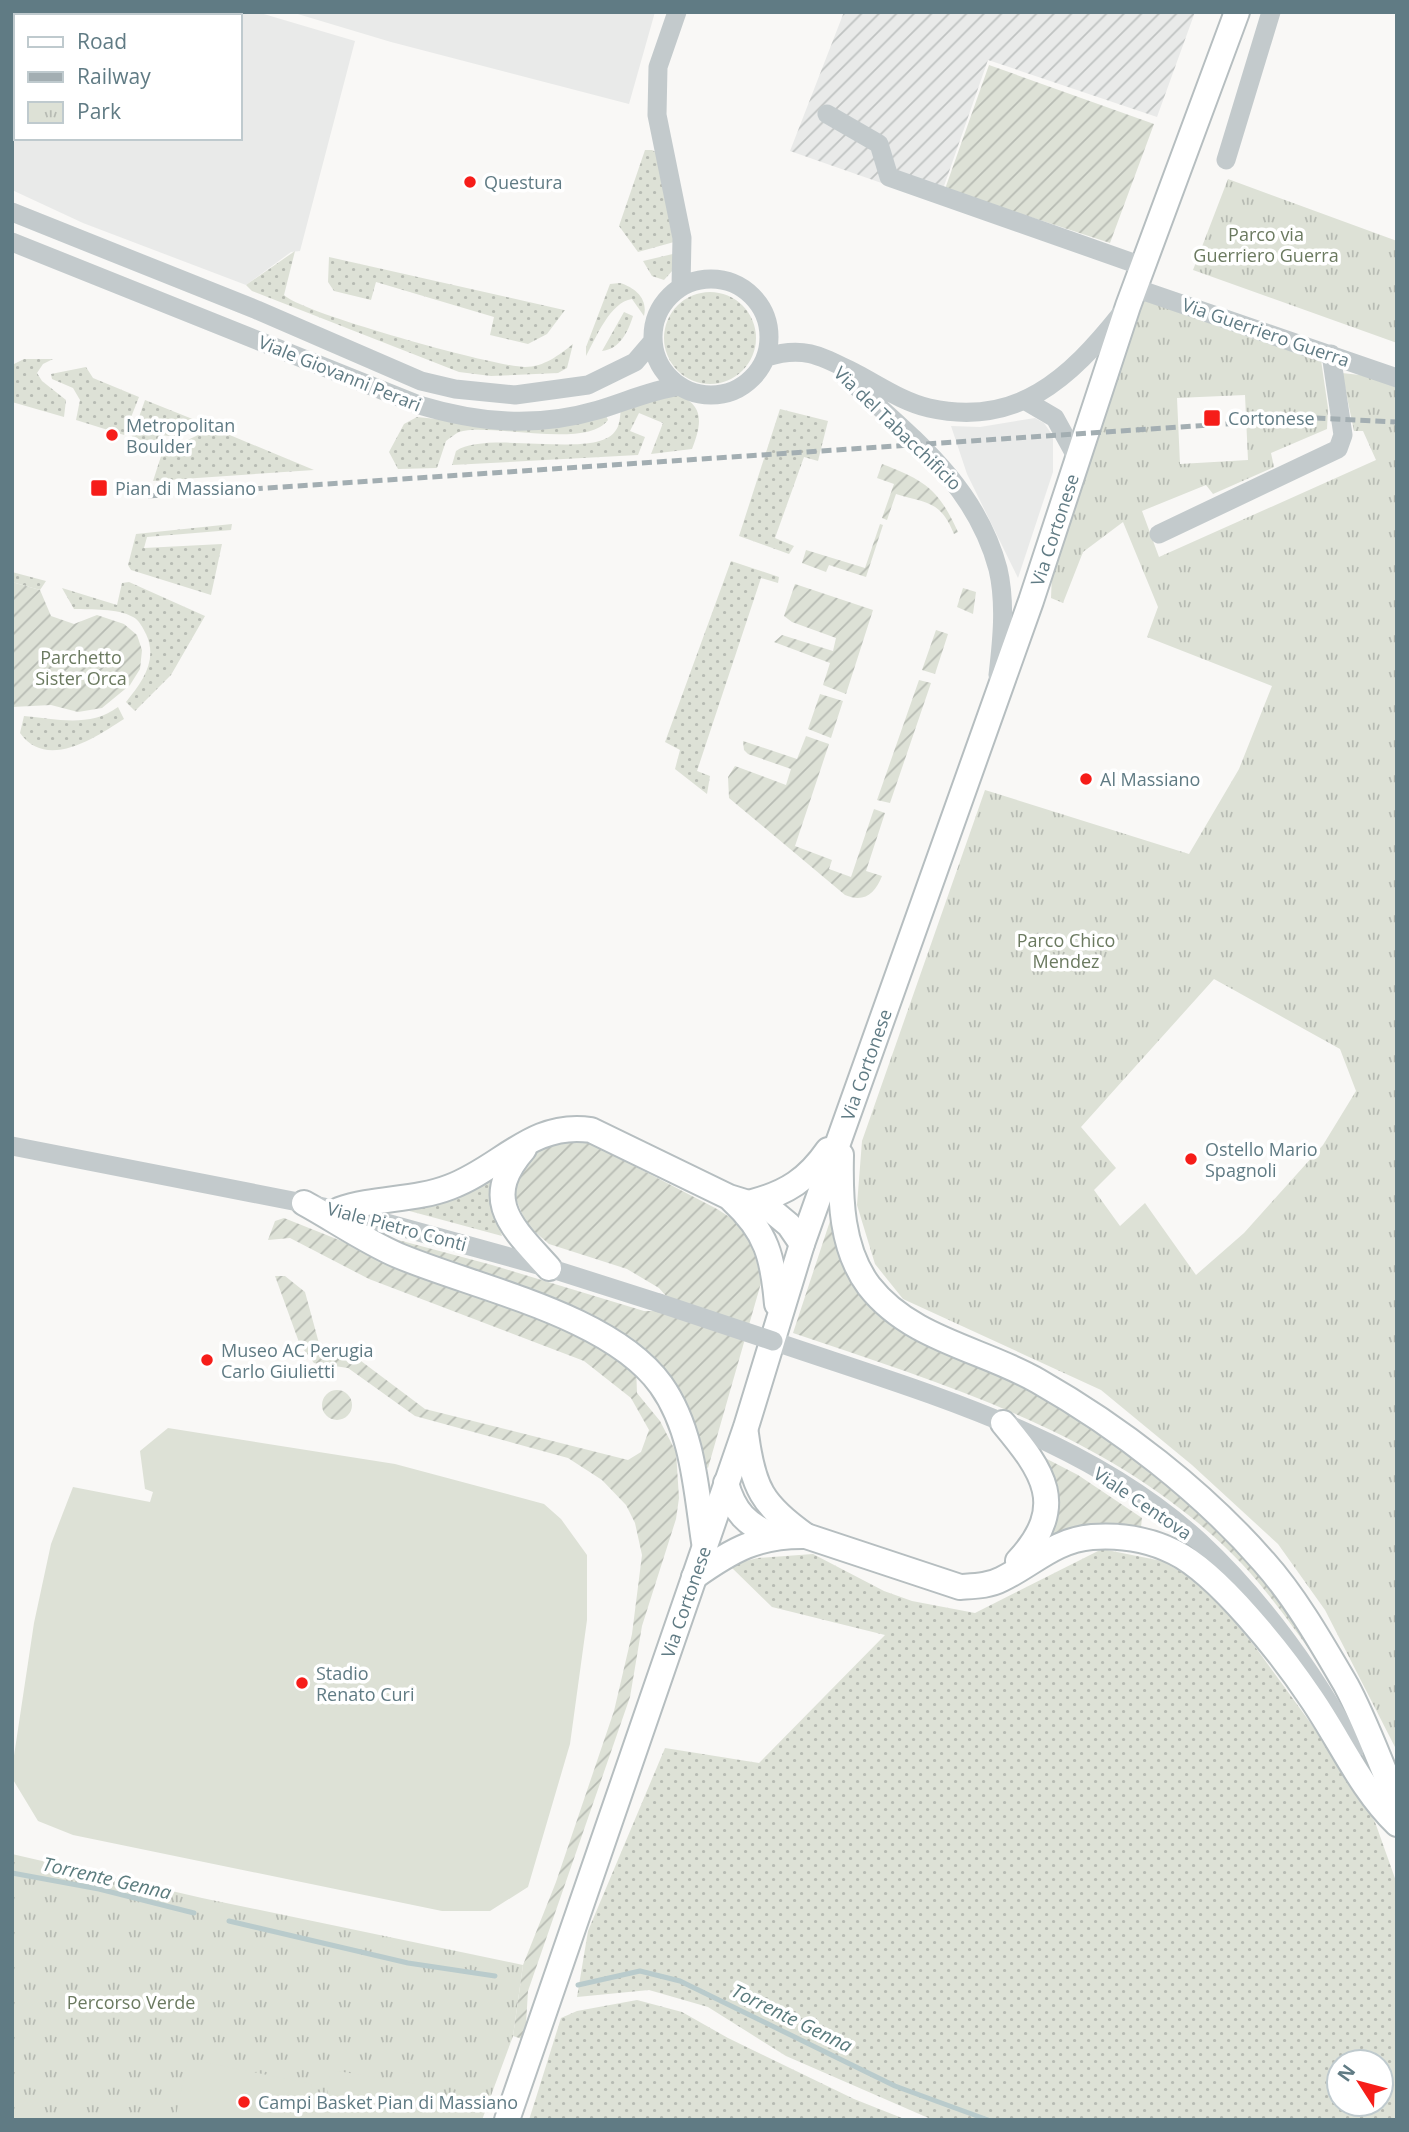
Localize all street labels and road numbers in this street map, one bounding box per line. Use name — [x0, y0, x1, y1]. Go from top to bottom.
street label: Via Guerriero Guerra — [1179, 292, 1353, 372]
street label: Viale Giovanni Perari — [255, 329, 425, 417]
street label: Via del Tabacchificio — [829, 361, 967, 495]
street label: Via Cortonese — [1025, 471, 1084, 589]
street label: Via Cortonese — [835, 1006, 897, 1123]
street label: Viale Pietro Conti — [325, 1196, 469, 1256]
street label: Viale Centova — [1089, 1461, 1197, 1545]
street label: Via Cortonese — [655, 1543, 716, 1661]

